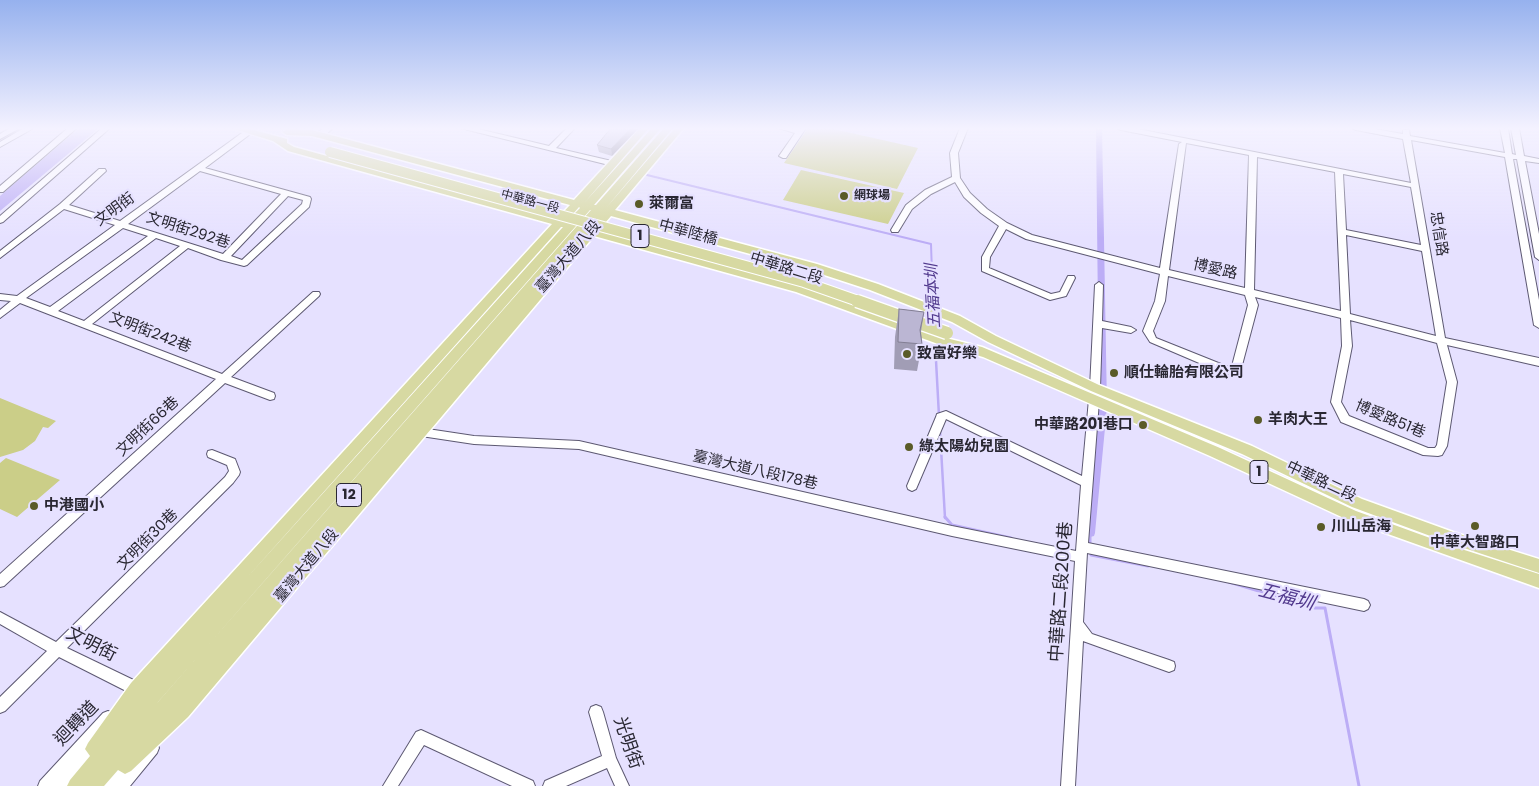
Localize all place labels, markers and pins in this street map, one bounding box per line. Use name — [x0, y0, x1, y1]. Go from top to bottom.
place label: 網球場 — [854, 189, 890, 203]
marker: 網球場 — [838, 190, 850, 202]
place label: 萊爾富 — [649, 195, 694, 213]
marker: 萊爾富 — [633, 198, 645, 210]
place label: 致富好樂 — [917, 345, 977, 363]
marker: 致富好樂 — [901, 348, 913, 360]
place label: 順仕輪胎有限公司 — [1124, 364, 1244, 382]
marker: 順仕輪胎有限公司 — [1108, 367, 1120, 379]
place label: 羊肉大王 — [1268, 411, 1328, 429]
marker: 羊肉大王 — [1252, 414, 1264, 426]
place label: 中華路201巷口 — [1034, 416, 1133, 434]
marker: 中華路201巷口 — [1137, 419, 1149, 431]
place label: 綠太陽幼兒園 — [919, 438, 1009, 456]
marker: 綠太陽幼兒園 — [903, 441, 915, 453]
place label: 中港國小 — [44, 497, 104, 515]
marker: 中港國小 — [28, 500, 40, 512]
place label: 川山岳海 — [1331, 518, 1391, 536]
marker: 中華大智路口 — [1469, 520, 1481, 532]
marker: 川山岳海 — [1315, 521, 1327, 533]
place label: 中華大智路口 — [1430, 534, 1520, 552]

